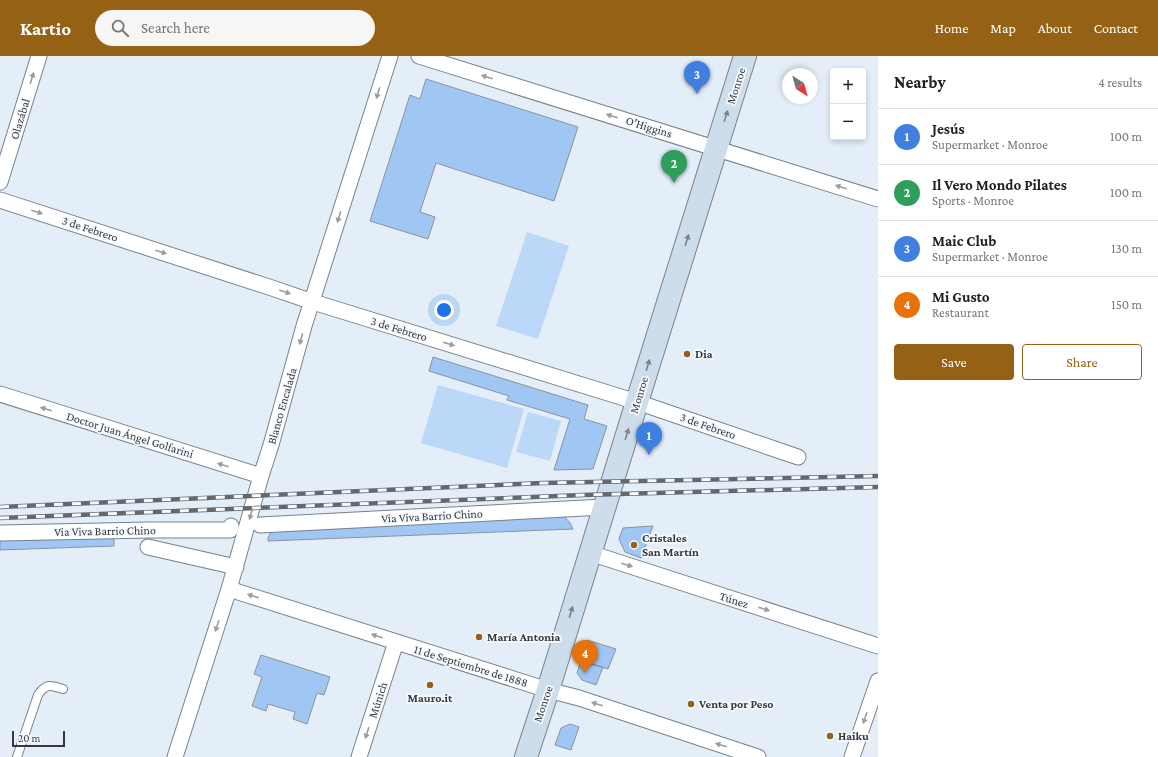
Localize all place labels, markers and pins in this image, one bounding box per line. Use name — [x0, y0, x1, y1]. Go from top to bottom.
pin: 3 — [684, 61, 710, 94]
pin: 2 — [661, 150, 687, 183]
place label: Dia — [695, 347, 713, 361]
marker: Dia — [682, 349, 692, 359]
pin: 1 — [636, 422, 662, 455]
place label: Cristales San Martín — [642, 531, 699, 559]
marker: Cristales San Martín — [629, 540, 639, 550]
place label: María Antonia — [487, 630, 561, 644]
marker: María Antonia — [474, 632, 484, 642]
pin: 4 — [572, 640, 598, 673]
marker: Mauro.it — [425, 680, 435, 690]
place label: Mauro.it — [408, 691, 453, 705]
place label: Venta por Peso — [698, 697, 774, 711]
marker: Venta por Peso — [686, 699, 696, 709]
place label: Haiku — [838, 729, 869, 743]
marker: Haiku — [825, 731, 835, 741]

